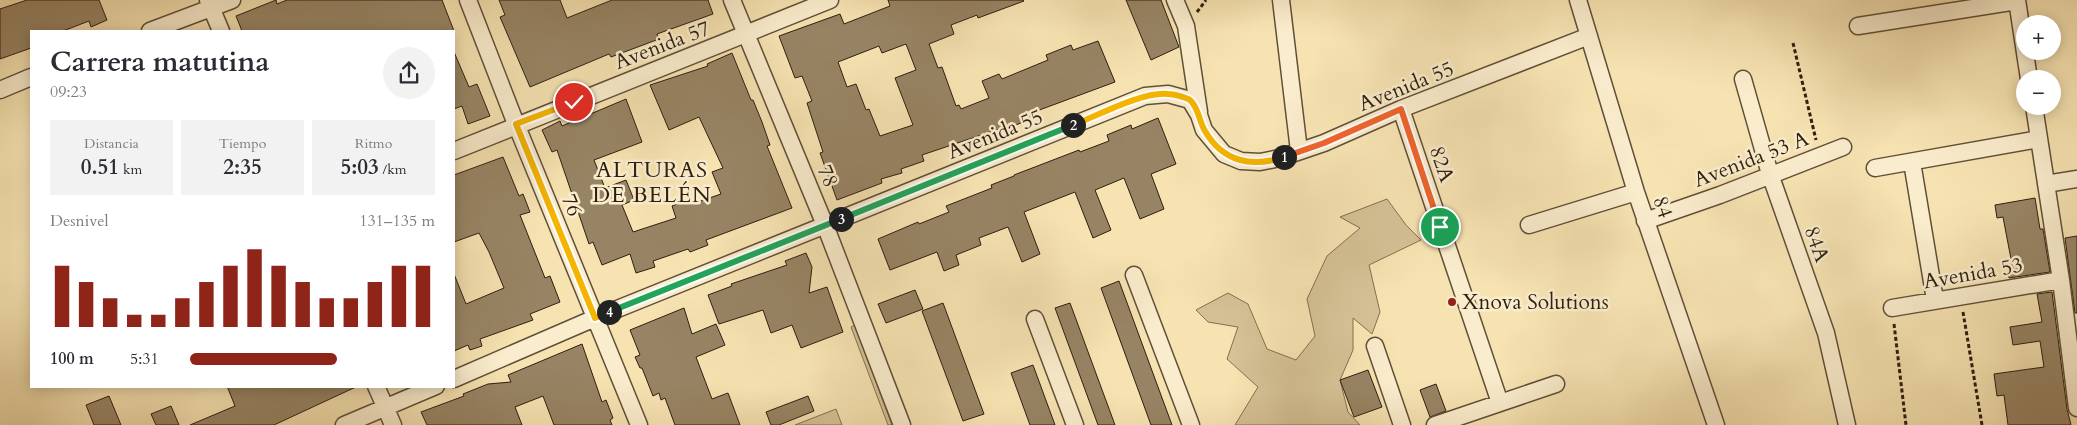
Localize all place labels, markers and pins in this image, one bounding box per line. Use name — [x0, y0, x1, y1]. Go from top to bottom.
pin — [553, 81, 595, 123]
pin: 2 — [1060, 112, 1086, 138]
pin: 1 — [1272, 144, 1296, 170]
pin: 3 — [828, 206, 854, 232]
pin — [1419, 206, 1461, 248]
place label: Xnova Solutions — [1462, 288, 1609, 317]
marker: Xnova Solutions — [1446, 296, 1458, 308]
pin: 4 — [596, 300, 622, 324]

